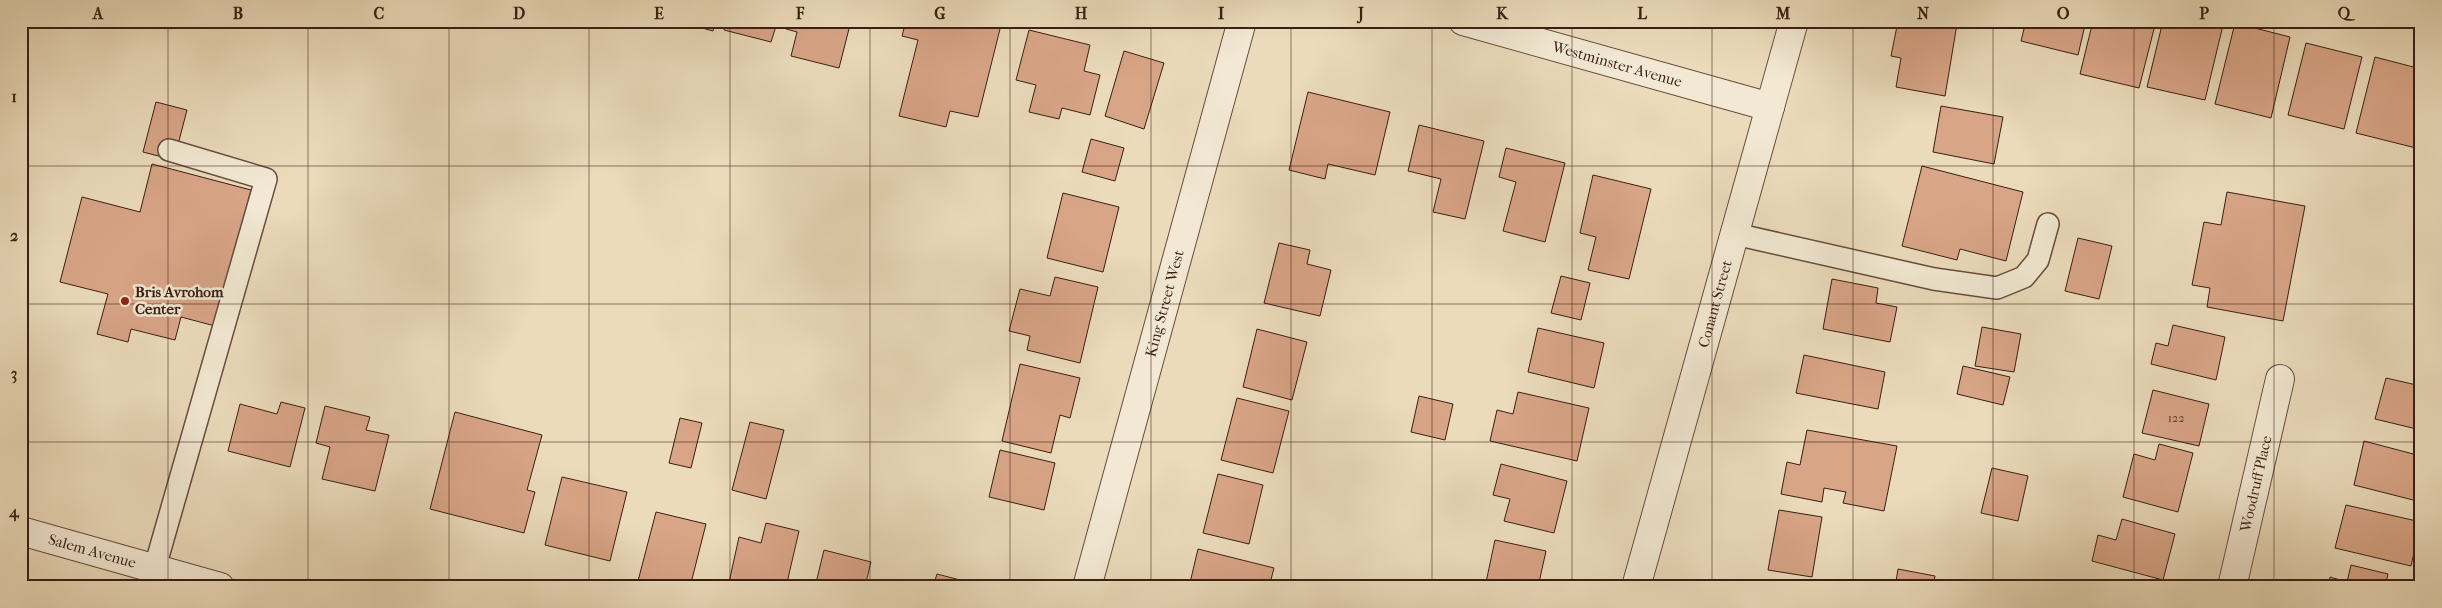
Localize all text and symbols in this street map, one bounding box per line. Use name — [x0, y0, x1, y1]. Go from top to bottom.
text: A — [92, 4, 104, 23]
text: B — [233, 4, 243, 23]
text: C — [374, 4, 385, 23]
text: D — [513, 4, 525, 23]
text: E — [654, 4, 664, 23]
text: F — [795, 4, 805, 23]
text: G — [934, 4, 946, 23]
text: H — [1075, 4, 1088, 23]
text: I — [1218, 4, 1225, 23]
text: J — [1356, 4, 1364, 24]
text: K — [1496, 4, 1509, 23]
text: L — [1637, 4, 1647, 23]
text: M — [1775, 4, 1791, 23]
text: N — [1917, 4, 1930, 23]
text: O — [2057, 4, 2070, 23]
text: P — [2199, 4, 2209, 23]
text: Q — [2338, 4, 2356, 23]
street label: Westminster Avenue — [1549, 37, 1685, 91]
text: 1 — [11, 87, 17, 106]
text: 2 — [10, 226, 18, 245]
street label: King Street West — [1141, 247, 1188, 359]
street label: Conant Street — [1694, 257, 1736, 350]
place label: Bris Avrohom Center — [135, 283, 224, 318]
marker: Bris Avrohom Center — [119, 295, 131, 307]
text: 3 — [11, 364, 17, 384]
house number: 122 — [2168, 411, 2184, 425]
street label: Woodruff Place — [2236, 433, 2276, 535]
text: 4 — [8, 502, 20, 522]
street label: Salem Avenue — [46, 530, 139, 572]

